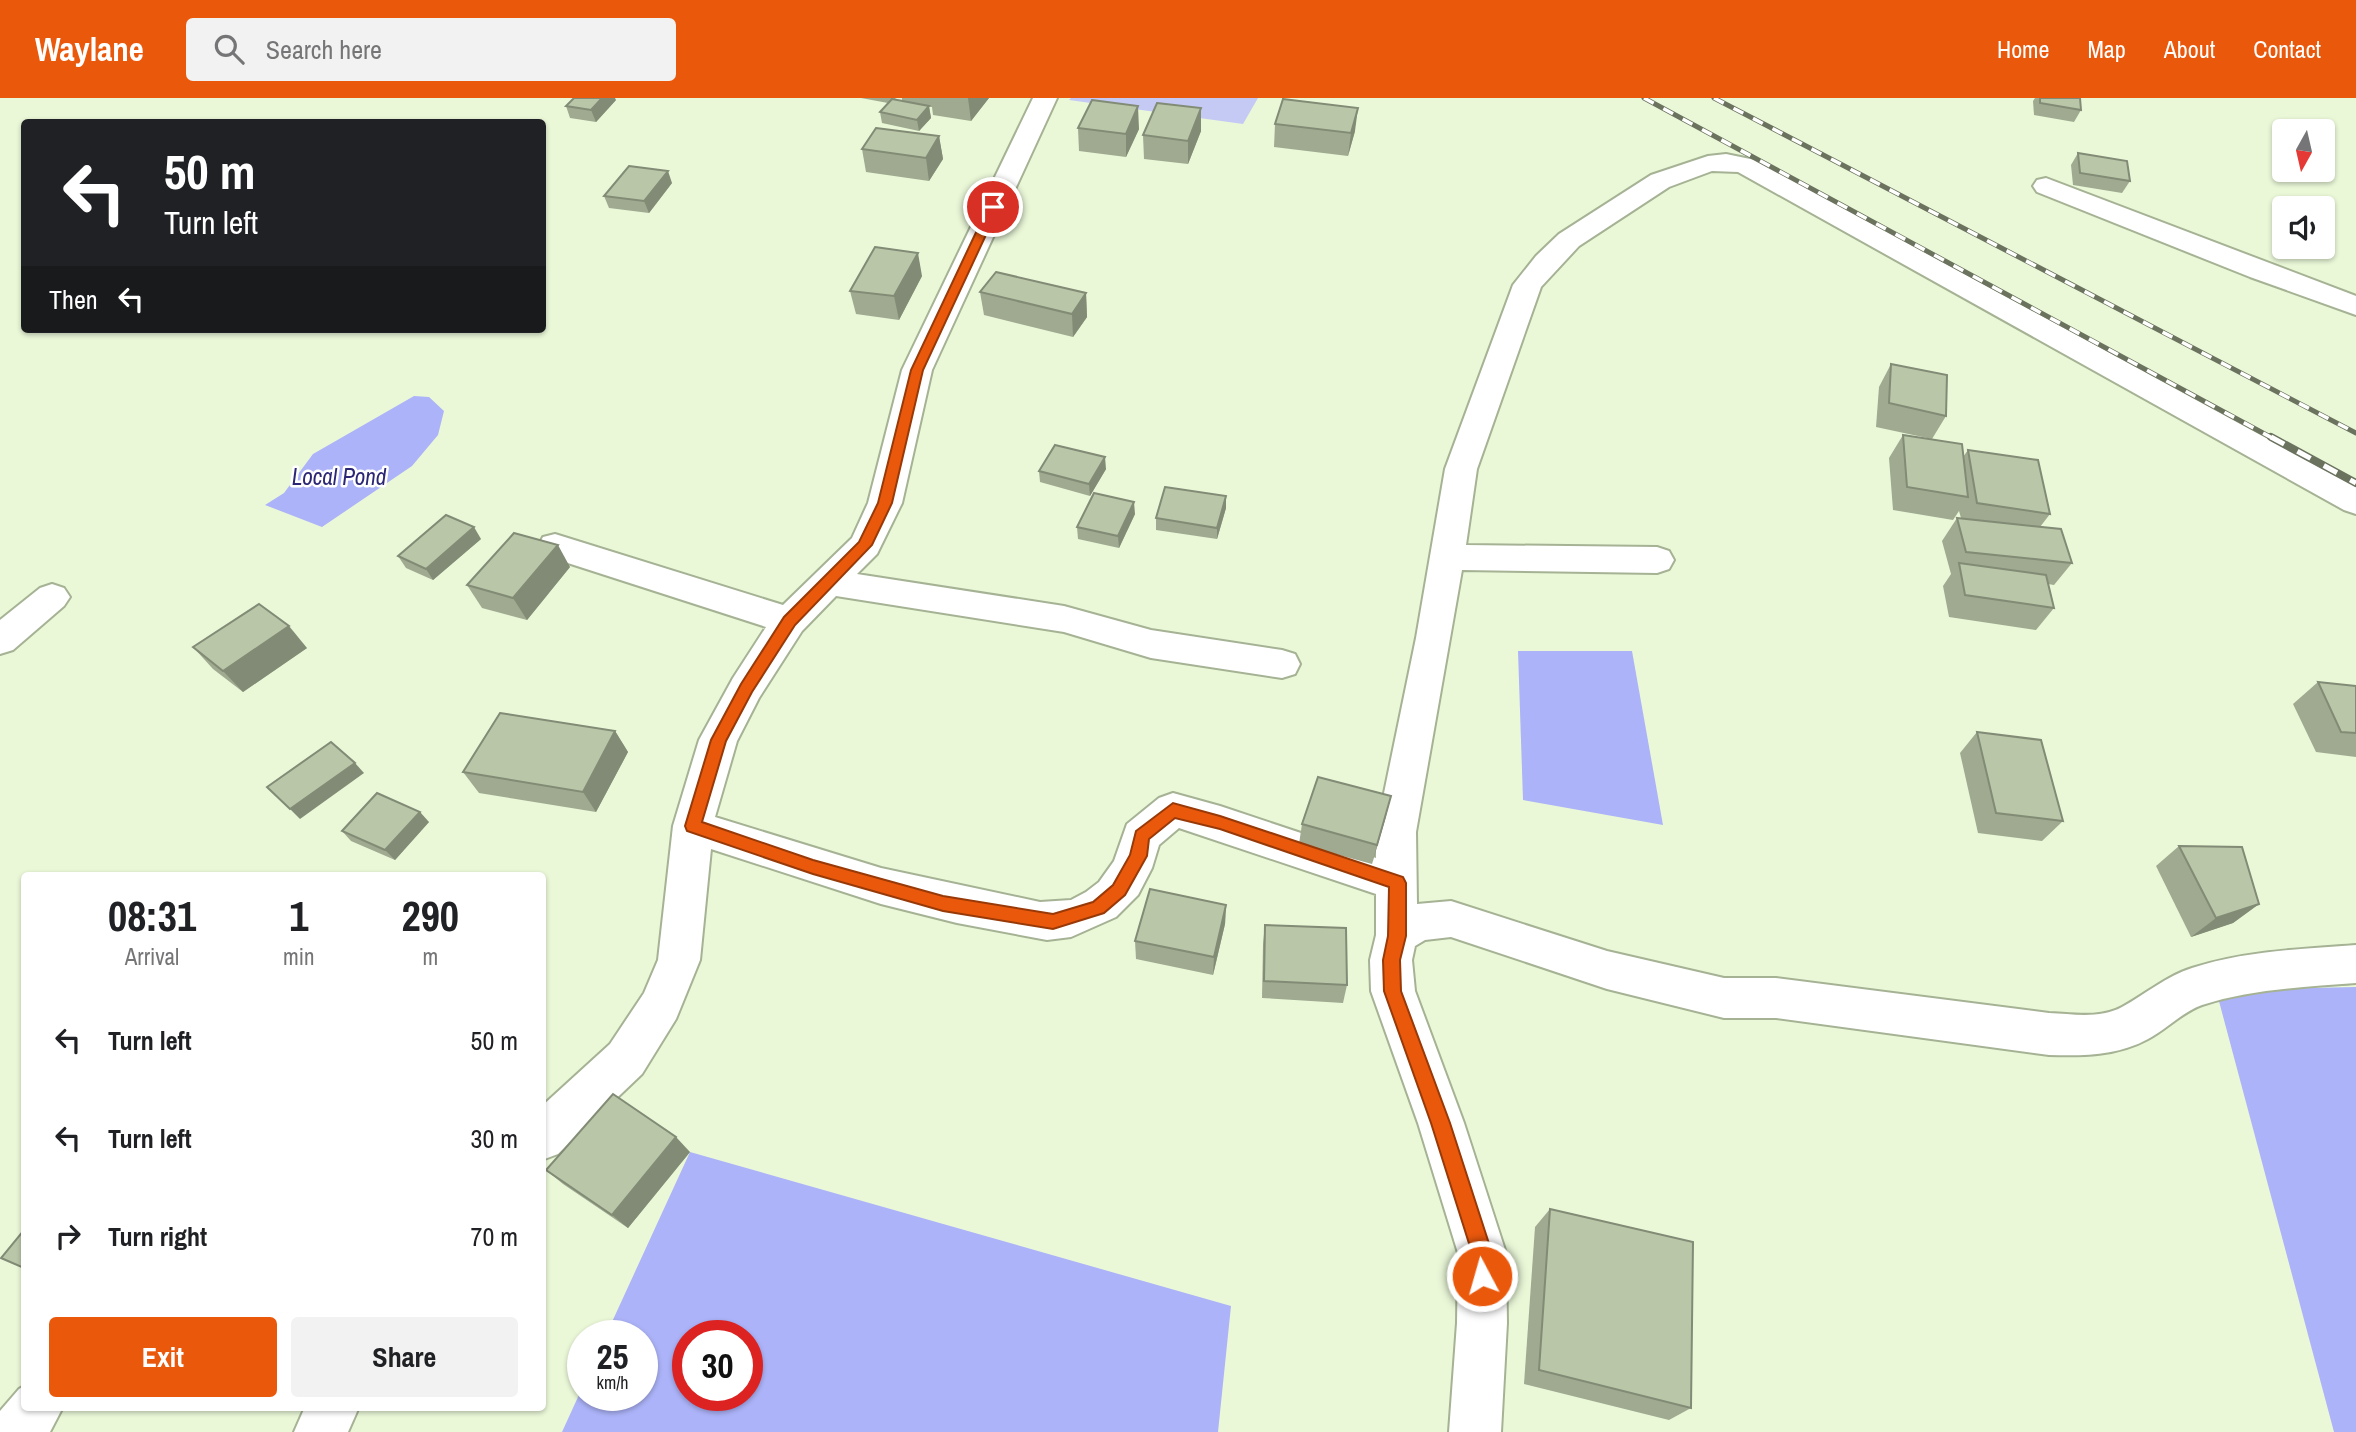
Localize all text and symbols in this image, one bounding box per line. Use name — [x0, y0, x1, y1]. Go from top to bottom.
search box — [186, 18, 676, 81]
text: Waylane — [35, 27, 144, 71]
icon: search — [210, 30, 248, 68]
text: Search here — [266, 32, 382, 67]
text: Home — [1997, 33, 2049, 65]
text: Map — [2087, 33, 2126, 65]
text: About — [2164, 33, 2215, 65]
text: Contact — [2253, 33, 2321, 65]
north arrow — [2272, 119, 2334, 182]
map controls — [2272, 119, 2335, 259]
text: 50 m — [164, 138, 256, 204]
icon: left — [49, 147, 140, 238]
pin — [963, 177, 1023, 237]
icon: arrive — [974, 188, 1012, 226]
button: sound — [2272, 196, 2335, 259]
text: Turn left — [164, 201, 258, 244]
icon: left — [112, 280, 150, 318]
text: Then — [49, 282, 98, 317]
water label: Local Pond — [292, 461, 387, 492]
text: 08:31 — [108, 888, 196, 944]
text: 1 — [289, 888, 308, 944]
text: 290 — [402, 888, 459, 944]
text: Arrival — [125, 941, 179, 972]
text: min — [283, 941, 315, 972]
text: m — [422, 941, 438, 972]
icon: left — [49, 1021, 87, 1059]
text: Turn left — [108, 1023, 192, 1058]
text: 50 m — [471, 1023, 518, 1058]
icon: left — [49, 1119, 87, 1157]
text: Turn left — [108, 1121, 192, 1156]
text: 30 m — [471, 1121, 518, 1156]
icon: right — [49, 1217, 87, 1255]
text: Turn right — [108, 1219, 207, 1254]
text: 70 m — [471, 1219, 518, 1254]
position arrow — [1445, 1239, 1519, 1313]
button: Exit — [49, 1317, 277, 1397]
button: Share — [291, 1317, 518, 1397]
speed limit sign: 30 — [672, 1320, 763, 1411]
text: 25 — [597, 1333, 628, 1380]
text: km/h — [597, 1370, 629, 1395]

